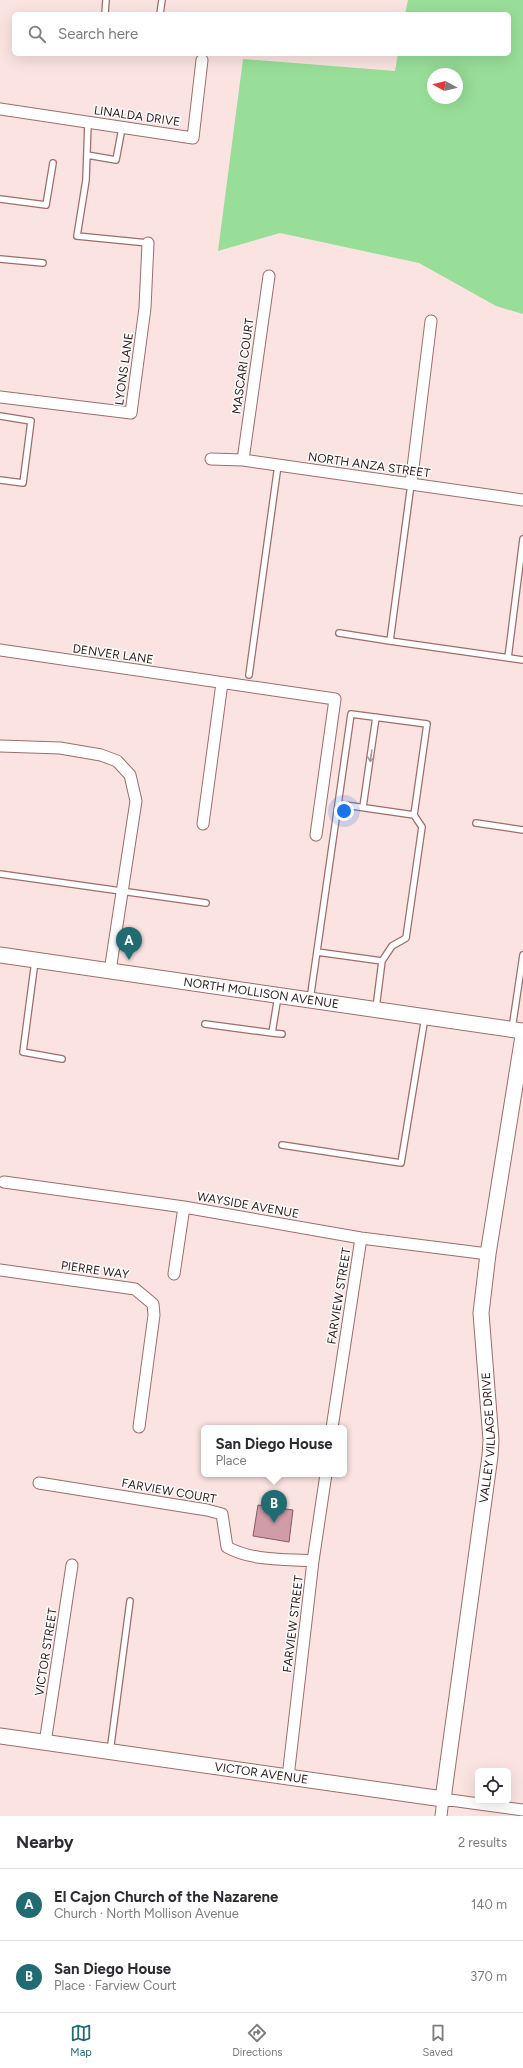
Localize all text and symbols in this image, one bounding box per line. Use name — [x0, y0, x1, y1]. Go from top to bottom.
search box — [12, 12, 511, 56]
icon: search — [26, 23, 48, 45]
text: Search here — [58, 25, 138, 43]
north arrow — [427, 68, 463, 104]
street label: LINALDA DRIVE — [93, 103, 181, 129]
street label: MASCARI COURT — [229, 317, 257, 415]
street label: LYONS LANE — [112, 332, 136, 406]
street label: NORTH ANZA STREET — [307, 449, 431, 481]
street label: DENVER LANE — [72, 641, 154, 667]
one-way arrow — [367, 749, 375, 762]
your location — [334, 801, 354, 821]
pin: A — [116, 927, 142, 960]
street label: NORTH MOLLISON AVENUE — [183, 975, 340, 1011]
street label: WAYSIDE AVENUE — [196, 1189, 300, 1221]
street label: FARVIEW STREET — [324, 1246, 354, 1345]
street label: PIERRE WAY — [60, 1258, 131, 1282]
street label: VALLEY VILLAGE DRIVE — [477, 1372, 498, 1504]
popup — [201, 1425, 347, 1477]
text: San Diego House — [215, 1435, 333, 1453]
text: Place — [215, 1453, 247, 1468]
street label: FARVIEW COURT — [121, 1476, 218, 1506]
pin: B — [261, 1490, 287, 1523]
street label: FARVIEW STREET — [280, 1574, 306, 1673]
street label: VICTOR STREET — [32, 1607, 60, 1697]
street label: VICTOR AVENUE — [214, 1760, 309, 1787]
map controls — [475, 1768, 511, 1804]
button: locate — [475, 1768, 511, 1804]
text: Nearby — [16, 1832, 74, 1852]
text: 2 results — [458, 1835, 507, 1850]
text: El Cajon Church of the Nazarene — [54, 1888, 278, 1906]
text: A — [24, 1897, 34, 1912]
text: 140 m — [471, 1897, 507, 1912]
text: Church · North Mollison Avenue — [54, 1906, 239, 1921]
text: San Diego House — [54, 1960, 171, 1978]
text: B — [25, 1969, 33, 1984]
text: 370 m — [470, 1969, 507, 1984]
text: Place · Farview Court — [54, 1978, 176, 1993]
tab: Map — [70, 2022, 92, 2059]
tab: Directions — [232, 2022, 282, 2059]
tab: Saved — [423, 2022, 453, 2059]

